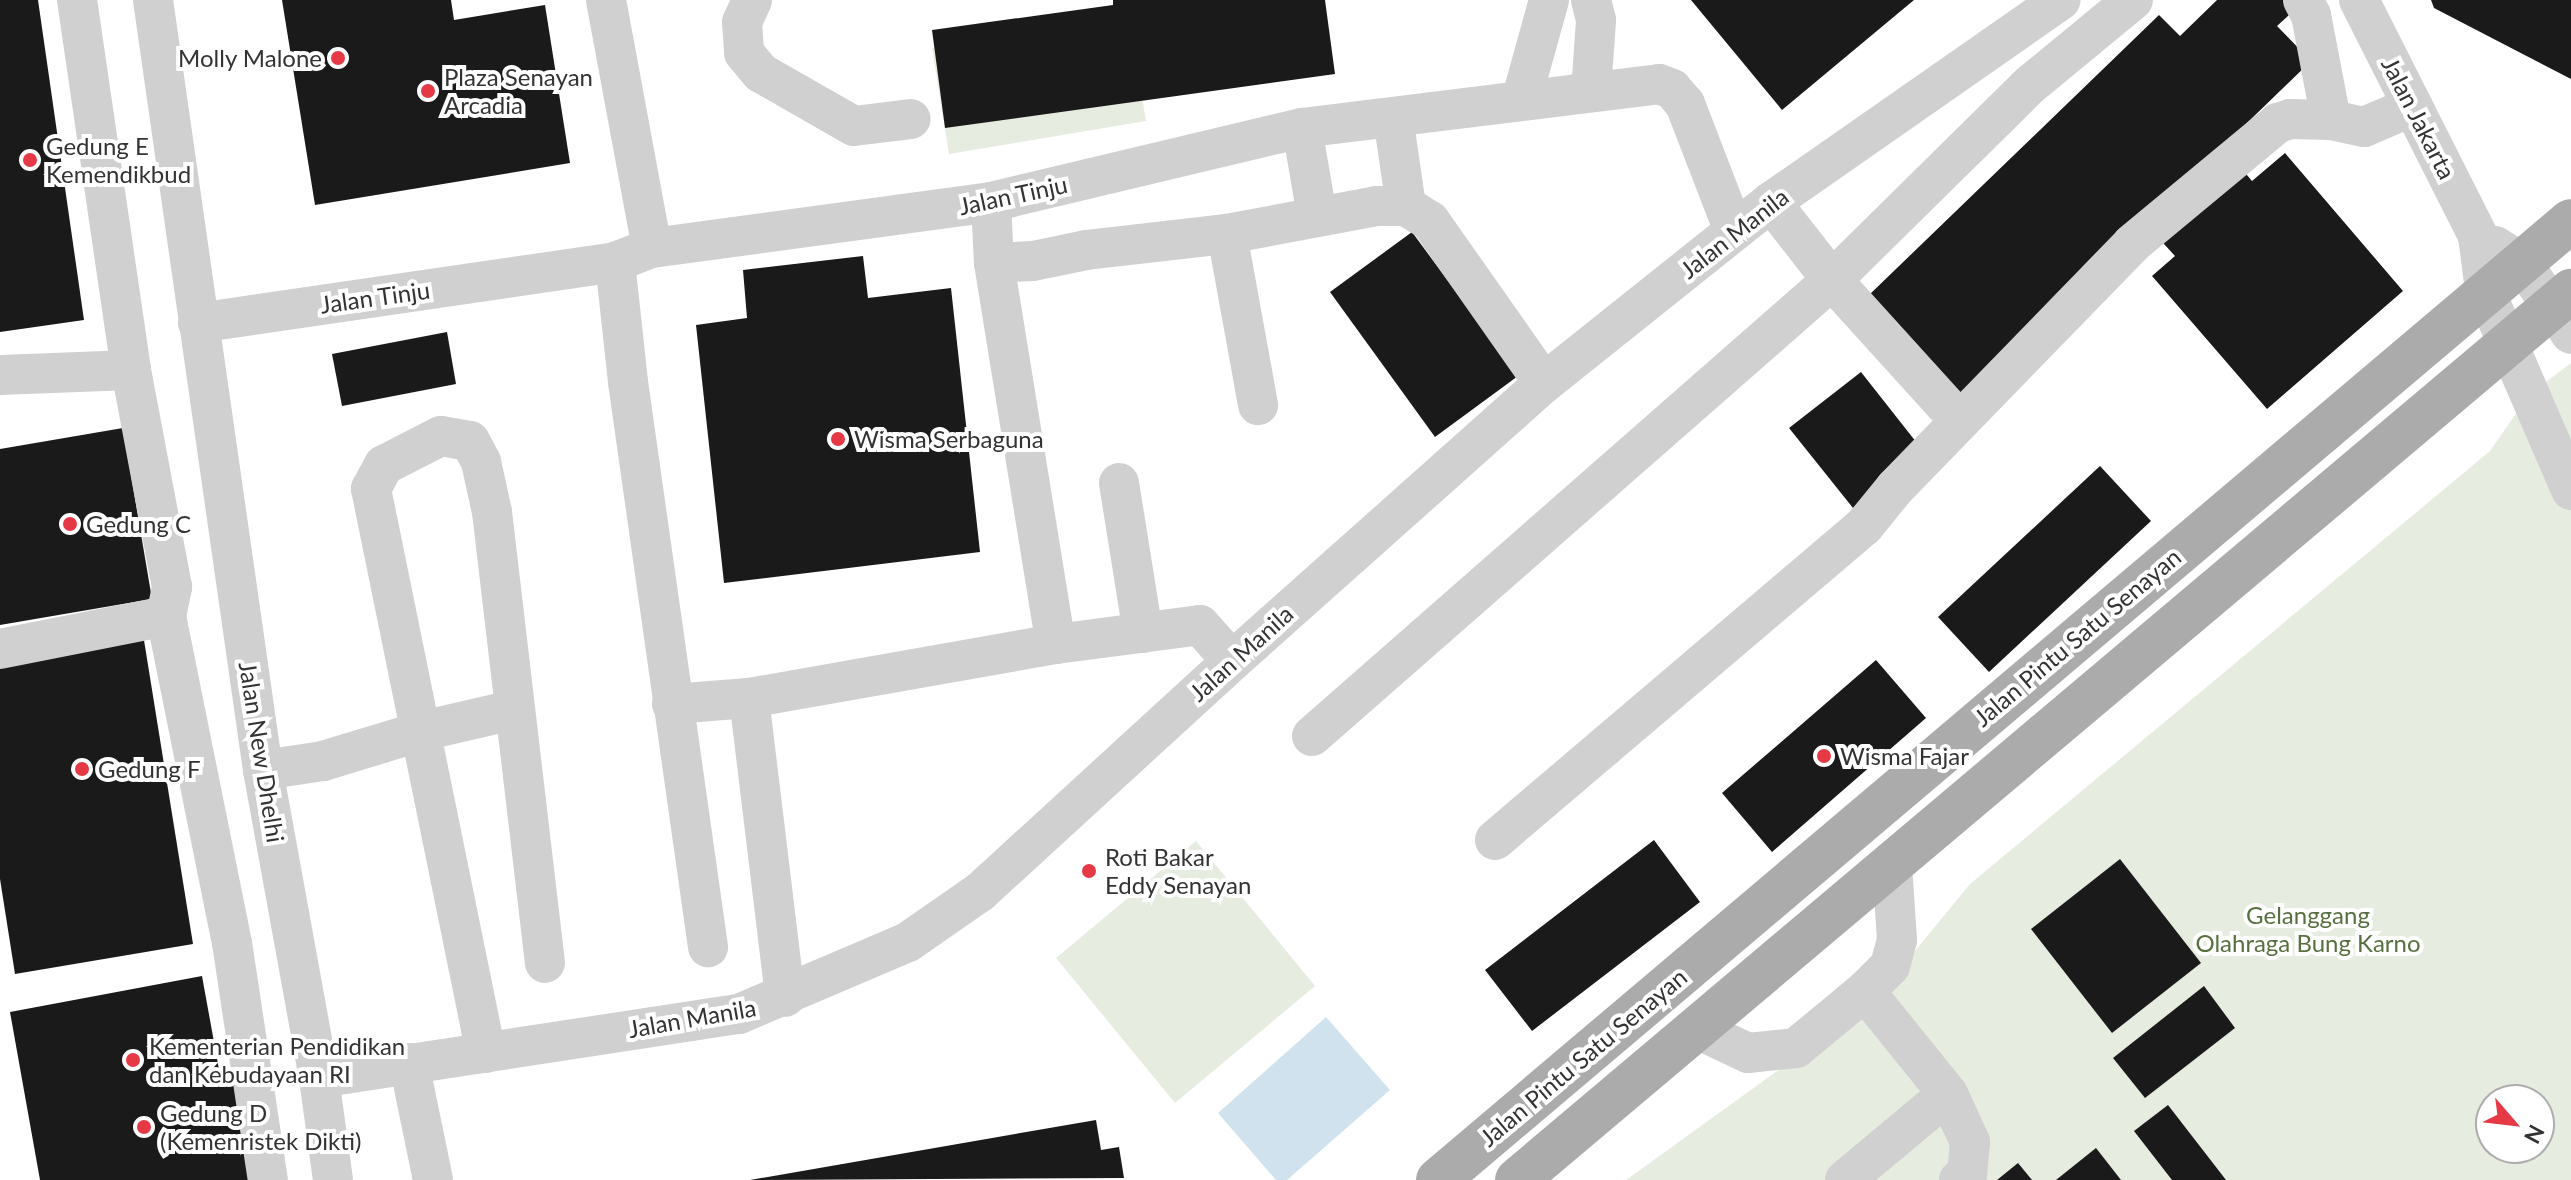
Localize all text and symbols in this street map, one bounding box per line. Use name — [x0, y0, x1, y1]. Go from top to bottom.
place label: Molly Malone — [177, 44, 322, 72]
marker: Molly Malone — [329, 49, 347, 67]
street label: Jalan Jakarta — [2376, 52, 2462, 184]
place label: Plaza Senayan Arcadia — [444, 63, 593, 119]
marker: Plaza Senayan Arcadia — [419, 82, 437, 100]
place label: Gedung E Kemendikbud — [46, 132, 191, 188]
marker: Gedung E Kemendikbud — [21, 151, 39, 169]
street label: Jalan Tinju — [956, 169, 1070, 221]
street label: Jalan Manila — [1674, 182, 1794, 284]
street label: Jalan Tinju — [318, 275, 432, 319]
place label: Wisma Serbaguna — [854, 425, 1044, 453]
marker: Wisma Serbaguna — [829, 430, 847, 448]
place label: Gedung C — [86, 510, 191, 538]
marker: Gedung C — [61, 515, 79, 533]
street label: Jalan Pintu Satu Senayan — [1968, 542, 2186, 732]
street label: Jalan Manila — [1183, 599, 1299, 707]
street label: Jalan New Dhelhi — [233, 659, 291, 845]
place label: Wisma Fajar — [1840, 742, 1969, 770]
marker: Wisma Fajar — [1815, 747, 1833, 765]
place label: Gedung F — [98, 755, 200, 783]
marker: Gedung F — [73, 760, 91, 778]
place label: Roti Bakar Eddy Senayan — [1105, 843, 1252, 899]
marker: Roti Bakar Eddy Senayan — [1080, 862, 1098, 880]
park label: Gelanggang Olahraga Bung Karno — [2195, 901, 2421, 957]
street label: Jalan Pintu Satu Senayan — [1474, 962, 1692, 1152]
street label: Jalan Manila — [626, 993, 758, 1043]
place label: Kementerian Pendidikan dan Kebudayaan RI — [149, 1032, 405, 1088]
marker: Kementerian Pendidikan dan Kebudayaan RI — [124, 1051, 142, 1069]
north arrow — [2475, 1084, 2555, 1164]
place label: Gedung D (Kemenristek Dikti) — [160, 1099, 361, 1155]
marker: Gedung D (Kemenristek Dikti) — [135, 1118, 153, 1136]
text: N — [2519, 1121, 2551, 1148]

